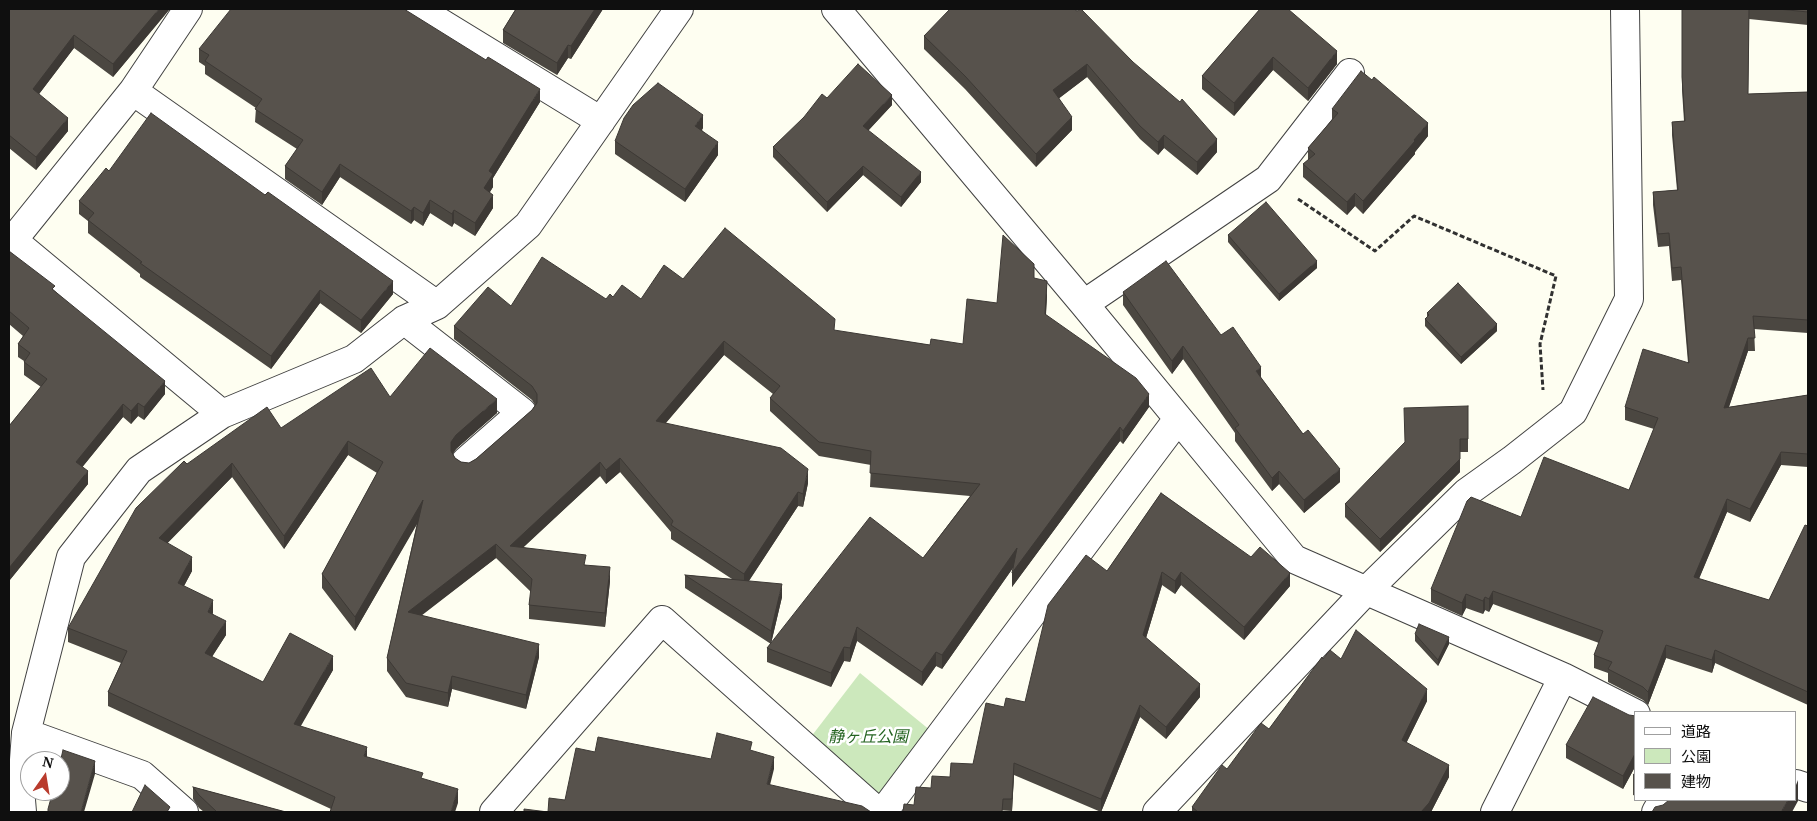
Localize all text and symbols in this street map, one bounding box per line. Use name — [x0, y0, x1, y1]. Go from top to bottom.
legend — [1634, 711, 1797, 801]
text: 道路 — [1681, 721, 1711, 741]
park label: 静ヶ丘公園 — [828, 727, 908, 747]
text: 公園 — [1681, 746, 1711, 766]
north arrow — [20, 751, 70, 801]
text: N — [41, 751, 56, 772]
text: 建物 — [1681, 771, 1711, 791]

